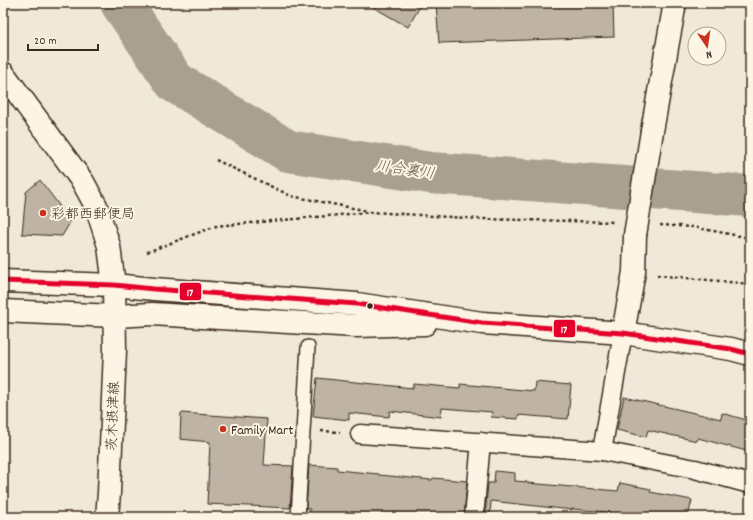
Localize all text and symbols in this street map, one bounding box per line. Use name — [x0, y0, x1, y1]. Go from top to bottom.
scale bar — [28, 26, 98, 52]
north arrow — [687, 26, 727, 66]
text: 20 m — [34, 33, 57, 50]
text: N — [704, 45, 713, 62]
water label: 川合裏川 — [373, 156, 436, 186]
place label: 彩都西郵便局 — [51, 205, 135, 225]
marker: 彩都西郵便局 — [38, 208, 48, 218]
line badge: 17 — [179, 282, 202, 301]
text: 17 — [187, 286, 194, 302]
unlabelled marker — [365, 301, 375, 311]
line badge: 17 — [553, 319, 576, 338]
text: 17 — [561, 323, 568, 339]
street label: 茨木摂津線 — [103, 381, 125, 451]
place label: Family Mart — [231, 421, 293, 441]
marker: Family Mart — [218, 424, 228, 434]

